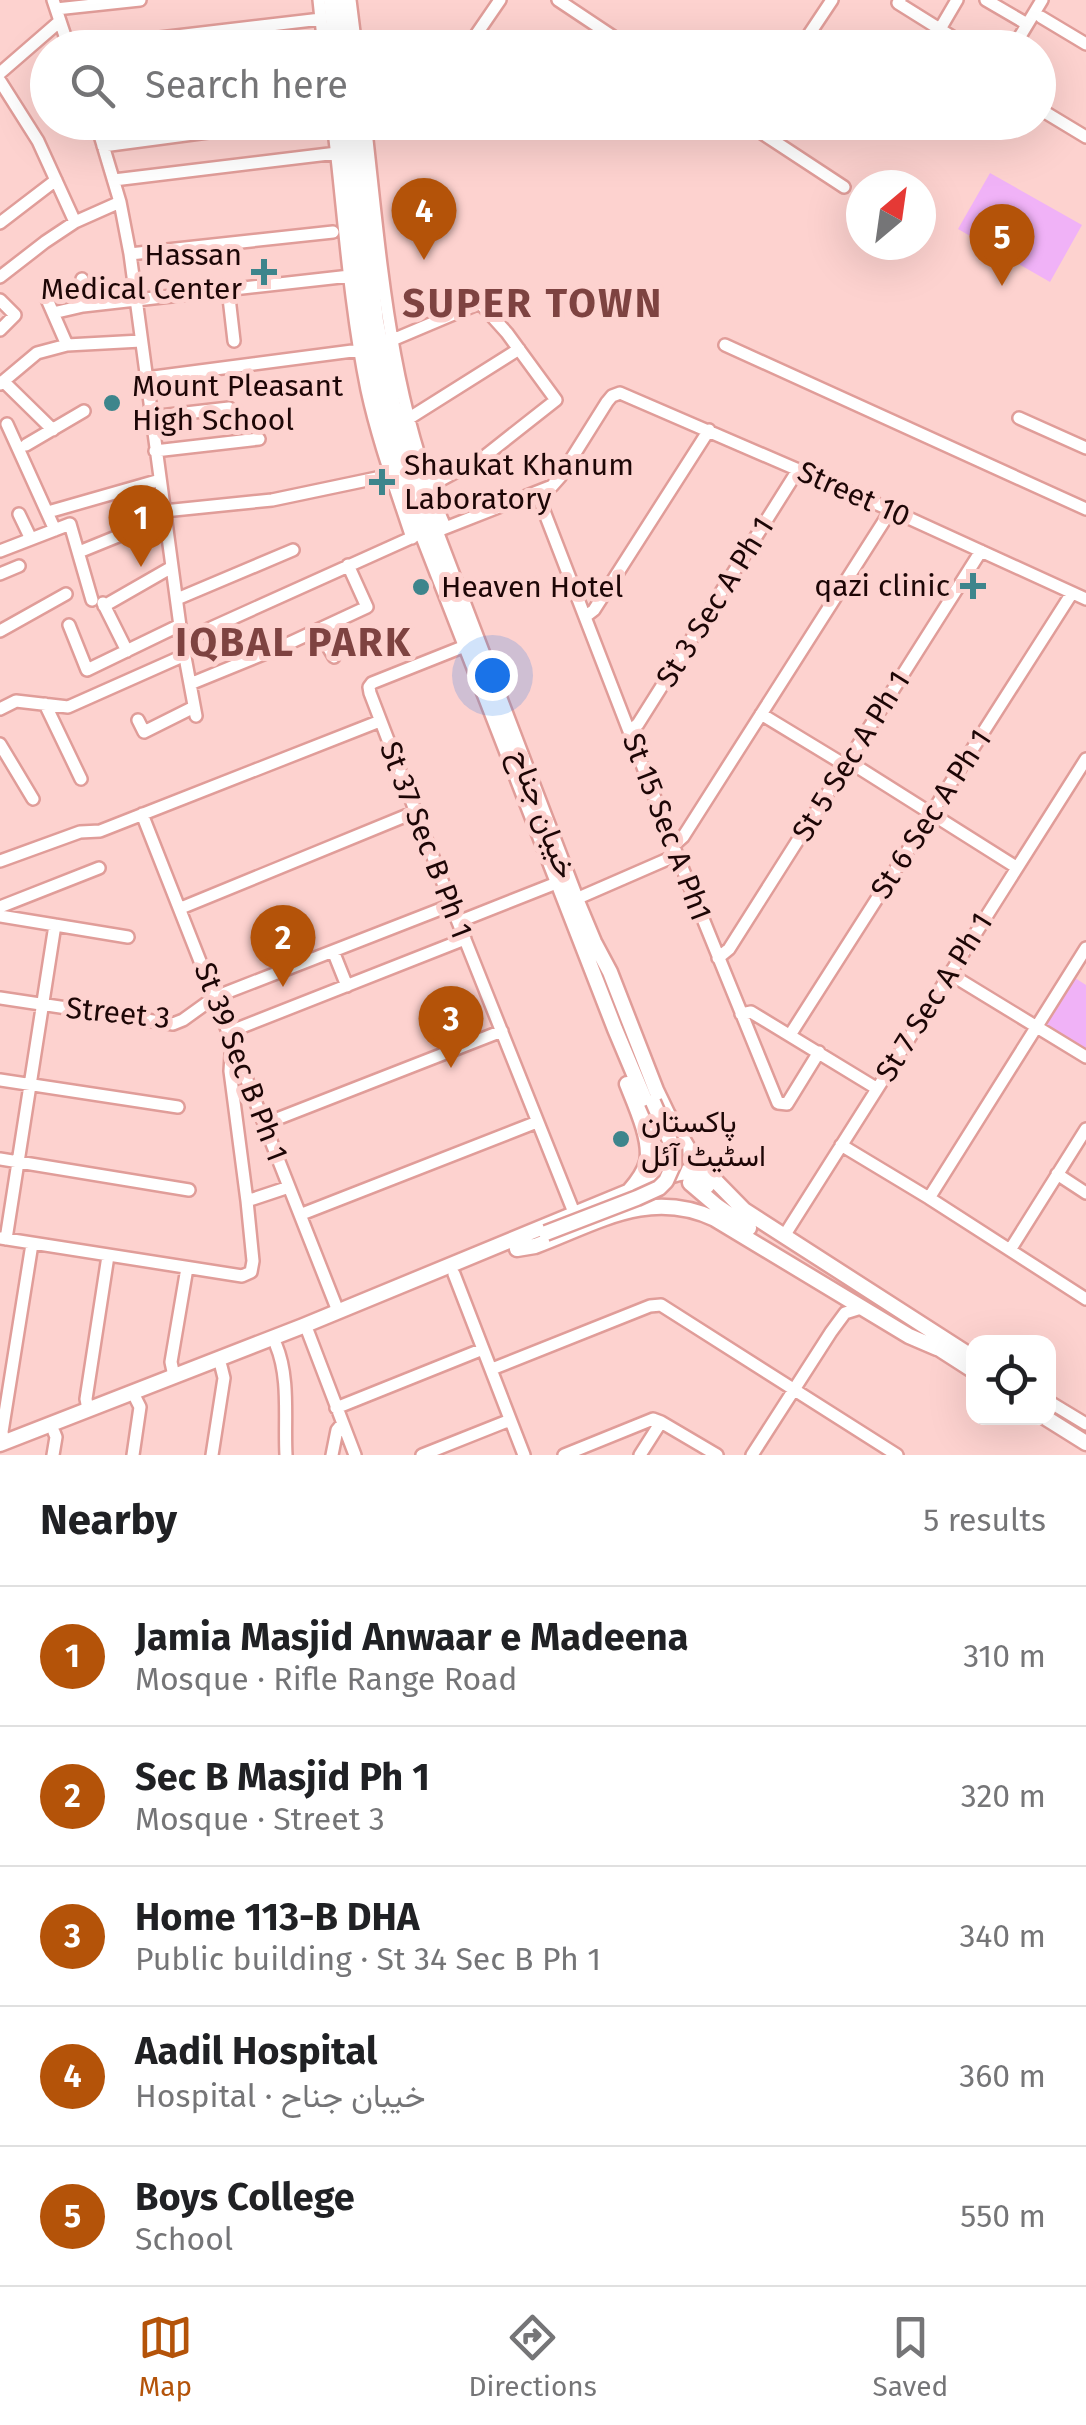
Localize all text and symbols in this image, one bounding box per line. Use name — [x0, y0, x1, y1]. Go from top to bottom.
search box — [30, 30, 1056, 140]
icon: search — [65, 58, 120, 113]
text: Search here — [145, 62, 348, 108]
north arrow — [846, 170, 936, 260]
pin: 4 — [392, 178, 456, 260]
pin: 5 — [970, 204, 1034, 286]
place label: Hassan Medical Center — [41, 237, 242, 307]
marker: Hassan Medical Center — [251, 259, 277, 285]
district label: SUPER TOWN — [402, 280, 664, 328]
place label: Mount Pleasant High School — [132, 368, 343, 438]
marker: Mount Pleasant High School — [101, 392, 123, 414]
place label: Shaukat Khanum Laboratory — [404, 447, 634, 517]
street label: Street 10 — [792, 453, 916, 535]
marker: Shaukat Khanum Laboratory — [369, 469, 395, 495]
pin: 1 — [108, 484, 174, 567]
street label: St 3 Sec A Ph 1 — [648, 510, 782, 694]
place label: qazi clinic — [814, 568, 950, 604]
place label: Heaven Hotel — [441, 569, 623, 605]
marker: qazi clinic — [960, 573, 986, 599]
marker: Heaven Hotel — [410, 576, 432, 598]
district label: IQBAL PARK — [175, 619, 413, 667]
your location — [467, 650, 518, 701]
street label: St 5 Sec A Ph 1 — [784, 664, 918, 848]
street label: St 6 Sec A Ph 1 — [863, 723, 999, 905]
street label: St 15 Sec A Ph1 — [615, 728, 719, 926]
street label: St 37 Sec B Ph 1 — [372, 737, 480, 943]
street label: خیبان جناح — [500, 744, 584, 884]
pin: 2 — [250, 904, 316, 987]
street label: St 7 Sec A Ph 1 — [868, 906, 1000, 1088]
street label: St 39 Sec B Ph 1 — [187, 958, 295, 1166]
pin: 3 — [418, 986, 484, 1068]
street label: Street 3 — [64, 990, 172, 1036]
place label: پاکستان اسٹیٹ آئل — [641, 1104, 766, 1174]
marker: پاکستان اسٹیٹ آئل — [610, 1128, 632, 1150]
map controls — [966, 1335, 1056, 1425]
button: locate — [966, 1335, 1056, 1425]
text: Nearby — [40, 1495, 177, 1545]
text: 5 results — [923, 1501, 1046, 1539]
text: Jamia Masjid Anwaar e Madeena — [135, 1614, 689, 1660]
text: 1 — [65, 1637, 80, 1675]
text: 310 m — [963, 1637, 1046, 1675]
text: Mosque · Rifle Range Road — [135, 1660, 518, 1698]
text: Sec B Masjid Ph 1 — [135, 1754, 430, 1800]
text: 2 — [64, 1777, 81, 1815]
text: 320 m — [961, 1777, 1046, 1815]
text: Mosque · Street 3 — [135, 1800, 385, 1838]
text: Home 113-B DHA — [135, 1894, 419, 1940]
text: 3 — [64, 1917, 81, 1955]
text: 340 m — [959, 1917, 1046, 1955]
text: Public building · St 34 Sec B Ph 1 — [135, 1940, 601, 1978]
text: Aadil Hospital — [135, 2028, 377, 2074]
text: 4 — [63, 2057, 82, 2095]
text: 360 m — [959, 2057, 1046, 2095]
text: Hospital · خیبان جناح — [135, 2077, 426, 2115]
text: Boys College — [135, 2174, 355, 2220]
text: 5 — [64, 2197, 81, 2235]
text: 550 m — [960, 2197, 1046, 2235]
text: School — [135, 2220, 233, 2258]
tab: Map — [138, 2310, 193, 2403]
tab: Directions — [468, 2310, 597, 2403]
tab: Saved — [872, 2310, 948, 2403]

